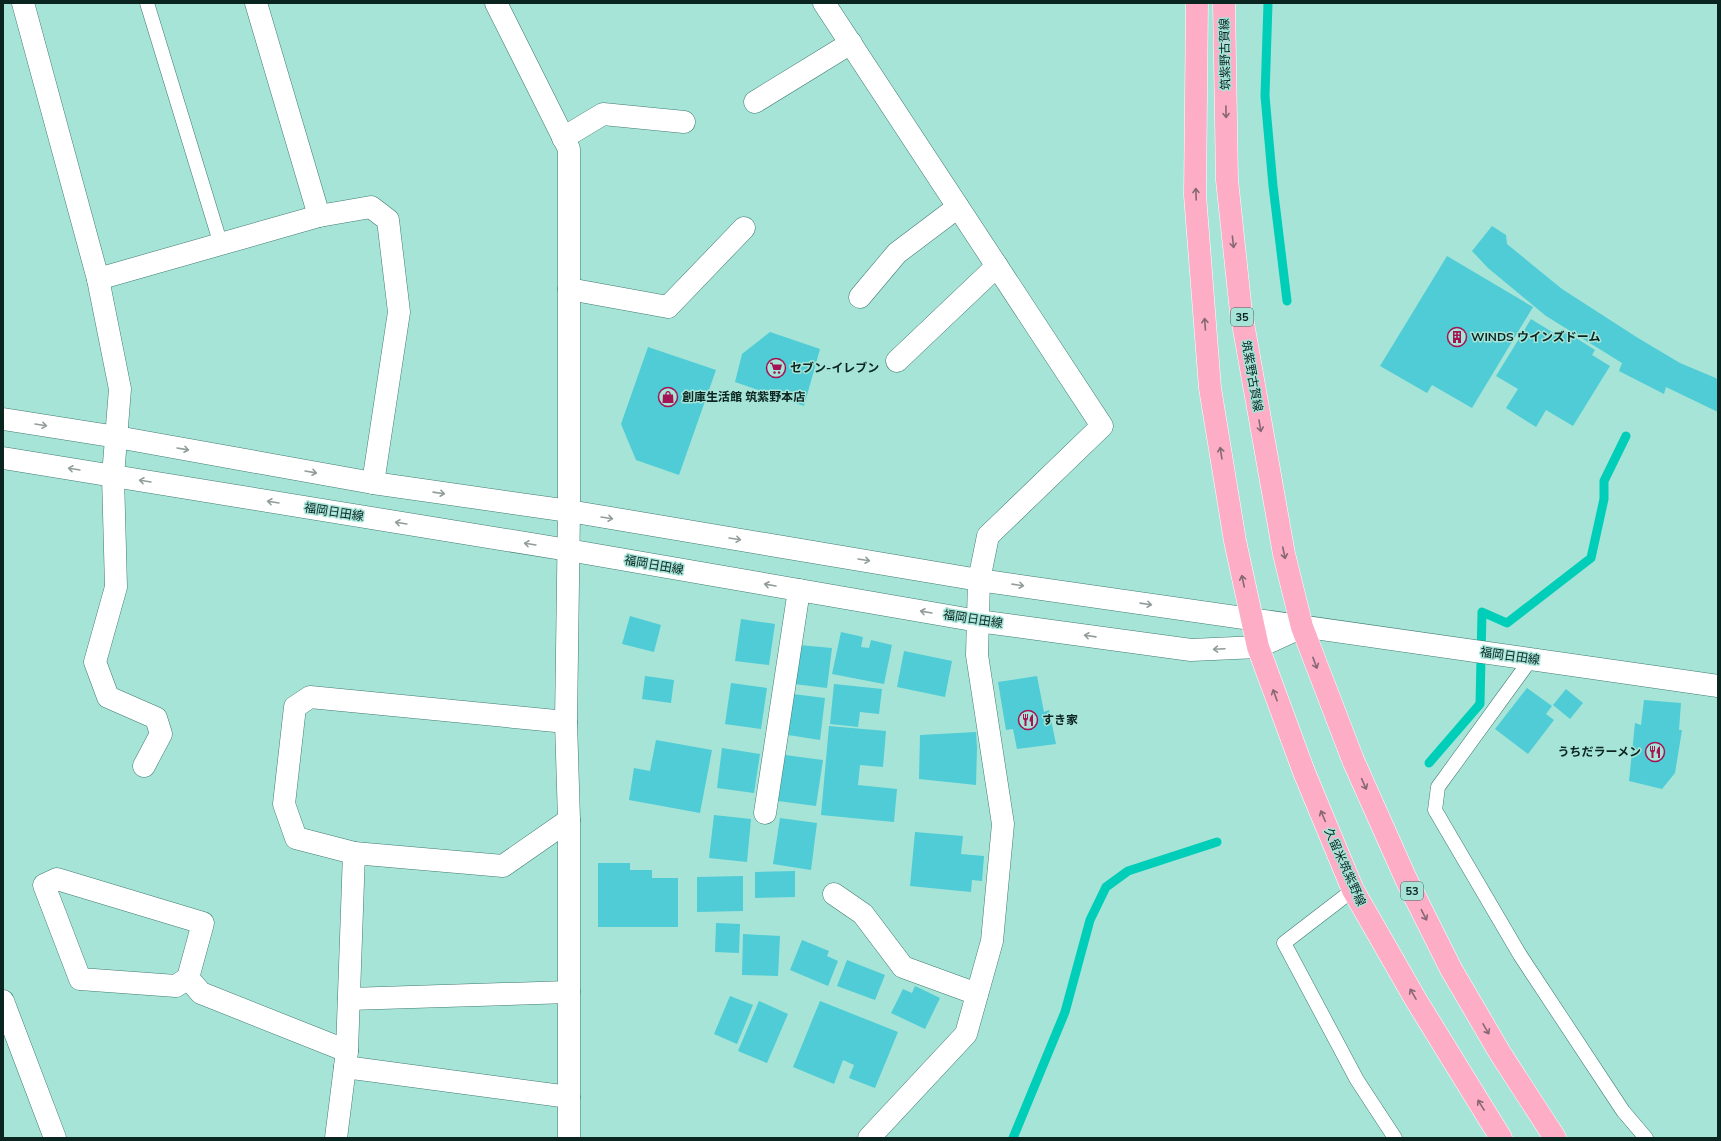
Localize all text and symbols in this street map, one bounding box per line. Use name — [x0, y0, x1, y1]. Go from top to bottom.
street label: 筑紫野古賀線 — [1216, 18, 1233, 90]
one-way arrow — [1222, 105, 1230, 118]
one-way arrow — [1192, 188, 1199, 201]
one-way arrow — [1230, 235, 1237, 248]
road number: 35 — [1231, 308, 1253, 326]
one-way arrow — [1202, 318, 1209, 331]
building icon: WINDS ウインズドーム — [1446, 326, 1468, 348]
place label: WINDS ウインズドーム — [1471, 329, 1601, 344]
street label: 筑紫野古賀線 — [1239, 339, 1266, 413]
supermarket icon: セブン-イレブン — [765, 357, 787, 379]
place label: セブン-イレブン — [790, 360, 879, 375]
shop icon: 創庫生活館 筑紫野本店 — [657, 386, 679, 408]
place label: 創庫生活館 筑紫野本店 — [682, 389, 805, 404]
one-way arrow — [1257, 419, 1265, 432]
one-way arrow — [35, 421, 48, 429]
one-way arrow — [176, 446, 189, 454]
one-way arrow — [1217, 447, 1225, 460]
one-way arrow — [68, 465, 81, 473]
one-way arrow — [304, 469, 317, 477]
one-way arrow — [139, 477, 152, 485]
one-way arrow — [432, 489, 445, 497]
one-way arrow — [267, 498, 280, 506]
street label: 福岡日田線 — [303, 499, 365, 524]
one-way arrow — [600, 514, 613, 522]
one-way arrow — [395, 519, 408, 527]
one-way arrow — [728, 535, 741, 543]
one-way arrow — [524, 540, 537, 548]
one-way arrow — [1281, 547, 1289, 560]
street label: 福岡日田線 — [623, 552, 685, 577]
one-way arrow — [857, 556, 870, 564]
one-way arrow — [1239, 575, 1247, 588]
one-way arrow — [764, 581, 777, 589]
one-way arrow — [1011, 581, 1024, 589]
one-way arrow — [1139, 600, 1152, 608]
street label: 福岡日田線 — [942, 606, 1004, 631]
one-way arrow — [920, 608, 933, 616]
one-way arrow — [1083, 632, 1096, 640]
street label: 福岡日田線 — [1479, 644, 1541, 667]
one-way arrow — [1213, 645, 1226, 652]
one-way arrow — [1312, 657, 1320, 669]
one-way arrow — [1271, 689, 1279, 701]
restaurant icon: すき家 — [1017, 709, 1039, 731]
place label: すき家 — [1042, 712, 1078, 727]
restaurant icon: うちだラーメン — [1644, 741, 1666, 763]
place label: うちだラーメン — [1557, 744, 1641, 759]
one-way arrow — [1360, 777, 1368, 789]
one-way arrow — [1318, 811, 1326, 823]
street label: 久留米筑紫野線 — [1322, 825, 1369, 908]
road number: 53 — [1401, 882, 1423, 900]
one-way arrow — [1421, 908, 1428, 920]
one-way arrow — [1408, 988, 1416, 1000]
one-way arrow — [1483, 1023, 1491, 1035]
one-way arrow — [1477, 1100, 1485, 1111]

